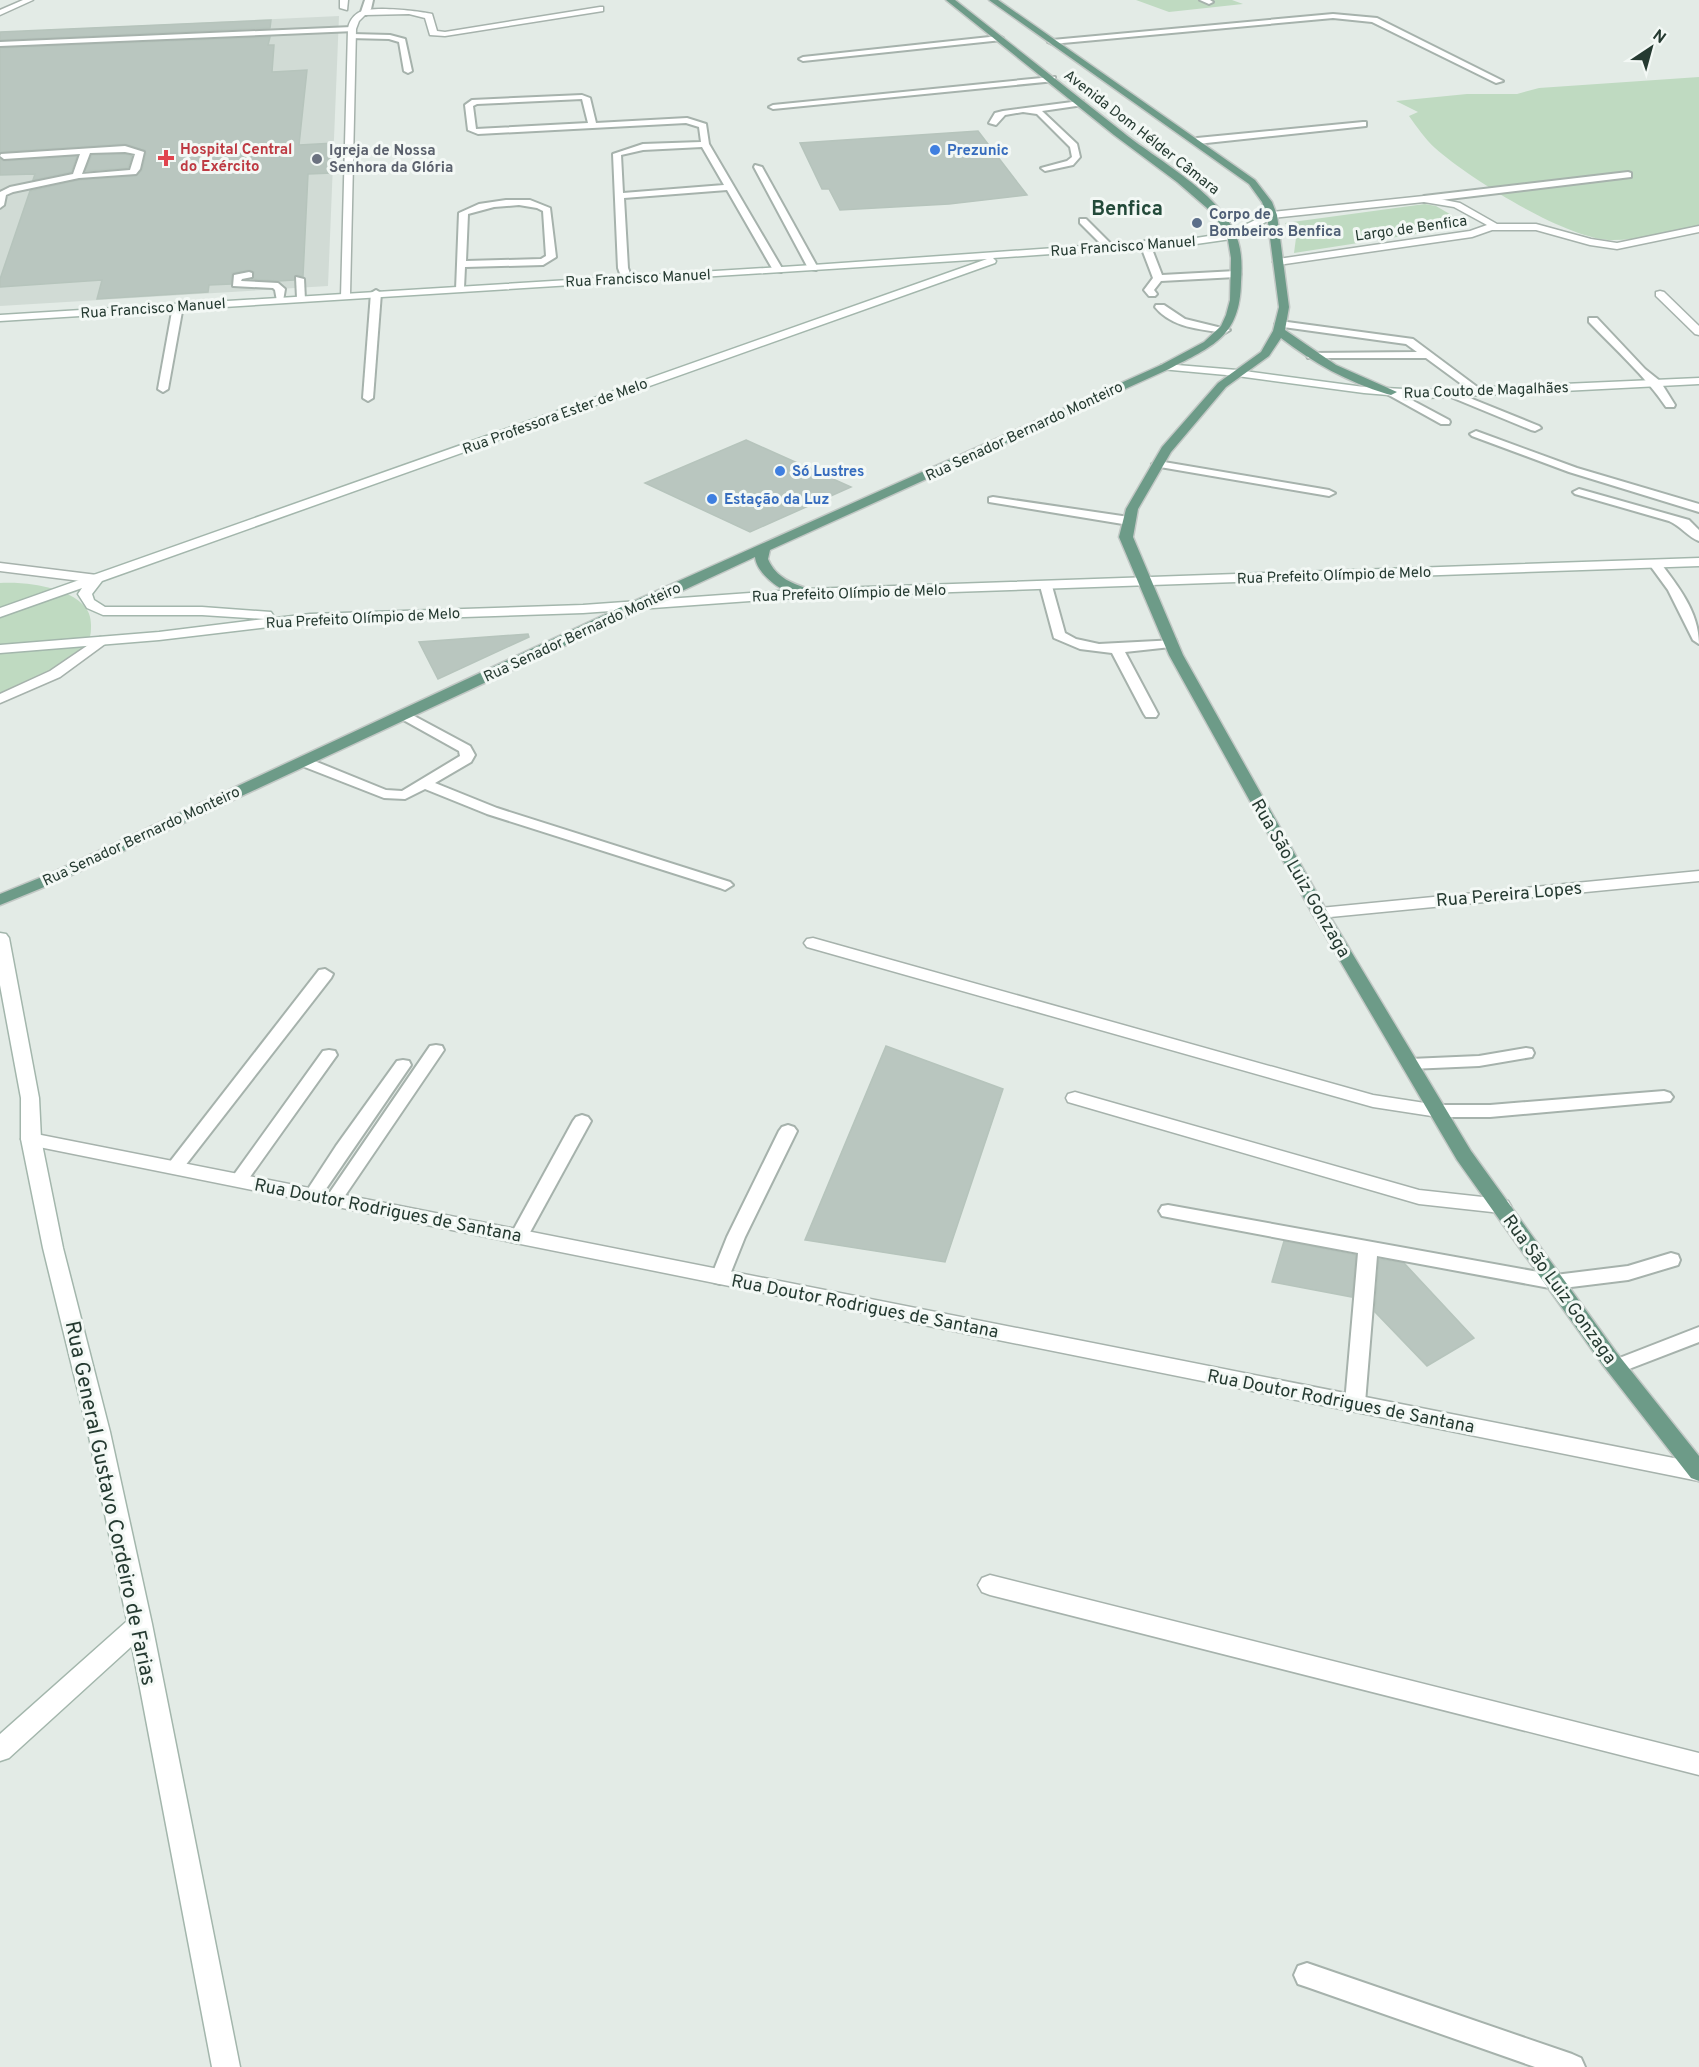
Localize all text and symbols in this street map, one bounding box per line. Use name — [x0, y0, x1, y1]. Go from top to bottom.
north arrow — [1621, 18, 1681, 78]
text: N — [1648, 26, 1669, 49]
street label: Avenida Dom Hélder Câmara — [1059, 66, 1223, 200]
place label: Hospital Central do Exército — [180, 141, 292, 177]
place label: Igreja de Nossa Senhora da Glória — [329, 142, 453, 178]
place label: Prezunic — [947, 142, 1009, 161]
marker: Prezunic — [928, 143, 942, 157]
marker: Hospital Central do Exército — [157, 149, 175, 167]
marker: Igreja de Nossa Senhora da Glória — [310, 152, 324, 166]
district label: Benfica — [1091, 197, 1163, 223]
place label: Corpo de Bombeiros Benfica — [1209, 206, 1341, 242]
street label: Largo de Benfica — [1354, 212, 1468, 247]
marker: Corpo de Bombeiros Benfica — [1190, 216, 1204, 230]
street label: Rua Francisco Manuel — [1050, 233, 1196, 262]
street label: Rua Francisco Manuel — [565, 266, 711, 293]
street label: Rua Francisco Manuel — [80, 295, 226, 324]
street label: Rua Professora Ester de Melo — [460, 375, 651, 460]
street label: Rua Senador Bernardo Monteiro — [923, 378, 1126, 487]
street label: Rua Couto de Magalhães — [1403, 379, 1569, 404]
place label: Só Lustres — [792, 463, 864, 482]
marker: Só Lustres — [773, 464, 787, 478]
place label: Estação da Luz — [724, 491, 829, 510]
marker: Estação da Luz — [705, 492, 719, 506]
street label: Rua Prefeito Olímpio de Melo — [1236, 564, 1432, 589]
street label: Rua Senador Bernardo Monteiro — [481, 579, 684, 688]
street label: Rua Prefeito Olímpio de Melo — [751, 582, 947, 607]
street label: Rua Prefeito Olímpio de Melo — [265, 605, 461, 634]
street label: Rua Senador Bernardo Monteiro — [40, 783, 243, 892]
street label: Rua São Luiz Gonzaga — [1245, 795, 1354, 962]
street label: Rua Pereira Lopes — [1435, 878, 1583, 913]
street label: Rua Doutor Rodrigues de Santana — [252, 1174, 523, 1249]
street label: Rua São Luiz Gonzaga — [1497, 1211, 1621, 1369]
street label: Rua Doutor Rodrigues de Santana — [729, 1270, 1000, 1345]
street label: Rua General Gustavo Cordeiro de Farias — [58, 1319, 161, 1688]
street label: Rua Doutor Rodrigues de Santana — [1205, 1365, 1476, 1440]

